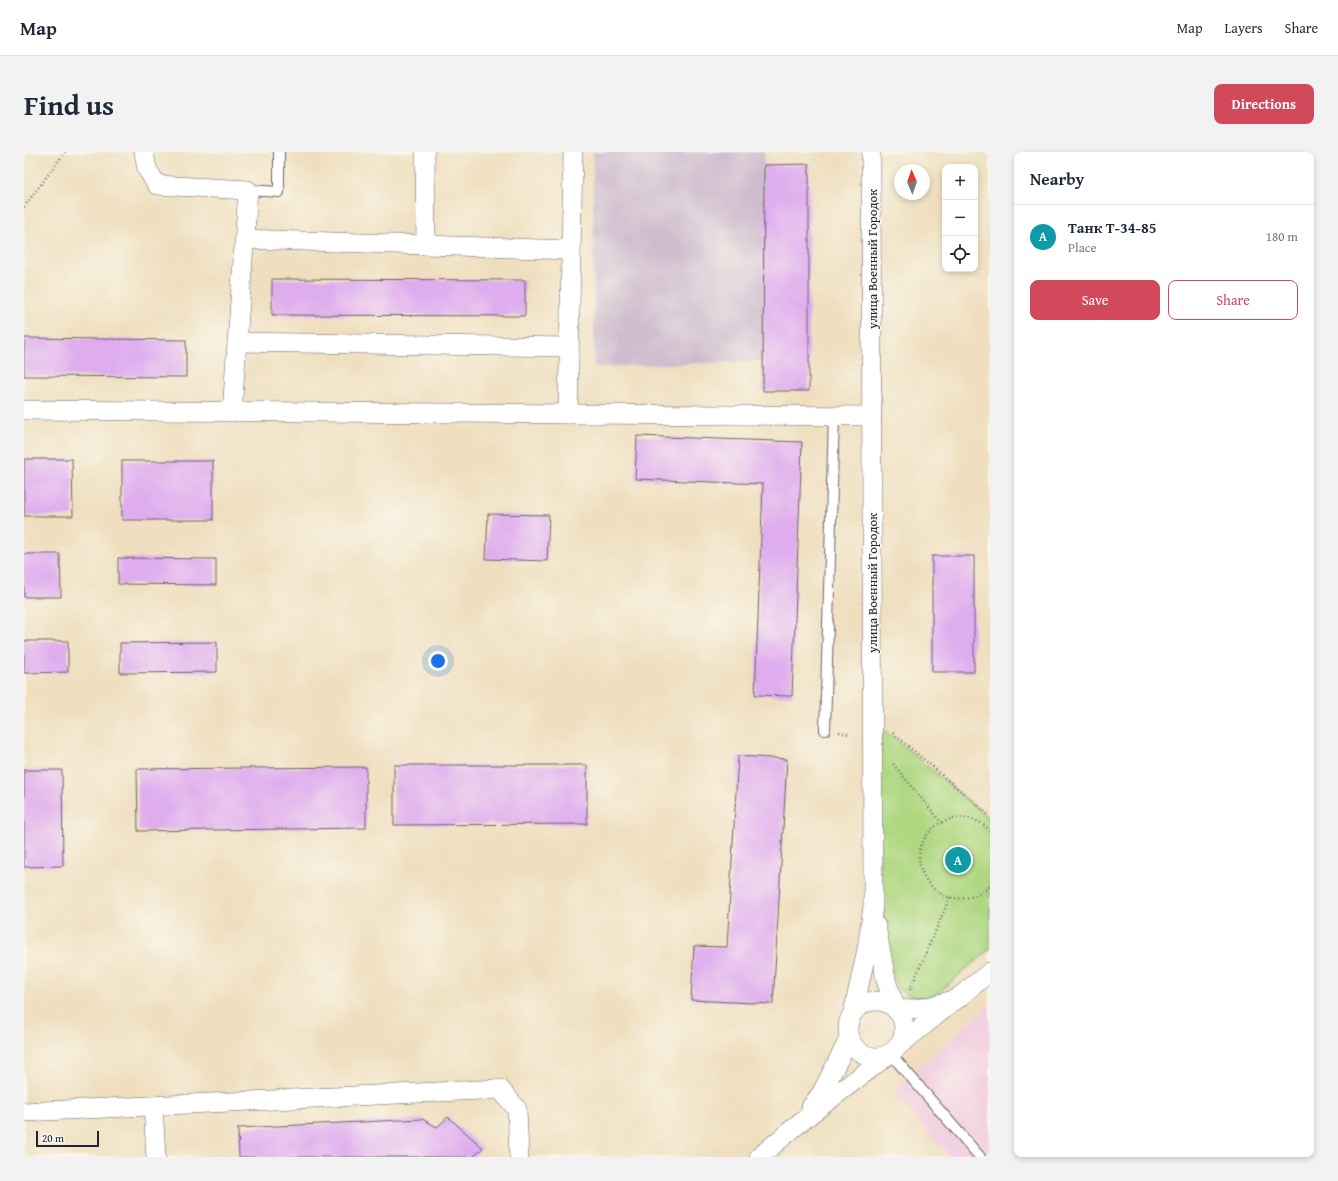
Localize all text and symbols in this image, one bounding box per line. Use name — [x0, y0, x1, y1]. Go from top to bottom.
text: Map — [20, 14, 57, 42]
text: Map — [1177, 18, 1203, 38]
text: Layers — [1225, 18, 1263, 38]
text: Share — [1285, 18, 1318, 38]
text: Find us — [24, 84, 114, 125]
button: Directions — [1214, 84, 1314, 124]
north arrow — [894, 164, 930, 200]
map controls — [942, 164, 978, 272]
button: + — [942, 164, 978, 200]
text: Nearby — [1030, 166, 1084, 191]
street label: улица Военный Городок — [863, 189, 882, 330]
button: − — [942, 200, 978, 236]
text: Танк Т-34-85 — [1068, 217, 1156, 238]
text: A — [1039, 227, 1047, 246]
text: 180 m — [1266, 227, 1298, 246]
button: locate — [942, 236, 978, 272]
text: Place — [1068, 238, 1097, 257]
button: Save — [1030, 280, 1160, 320]
button: Share — [1168, 280, 1298, 320]
street label: улица Военный Городок — [863, 513, 882, 654]
your location — [428, 651, 448, 671]
pin: A — [945, 845, 971, 875]
scale bar — [36, 1129, 99, 1148]
text: 20 m — [42, 1130, 64, 1146]

